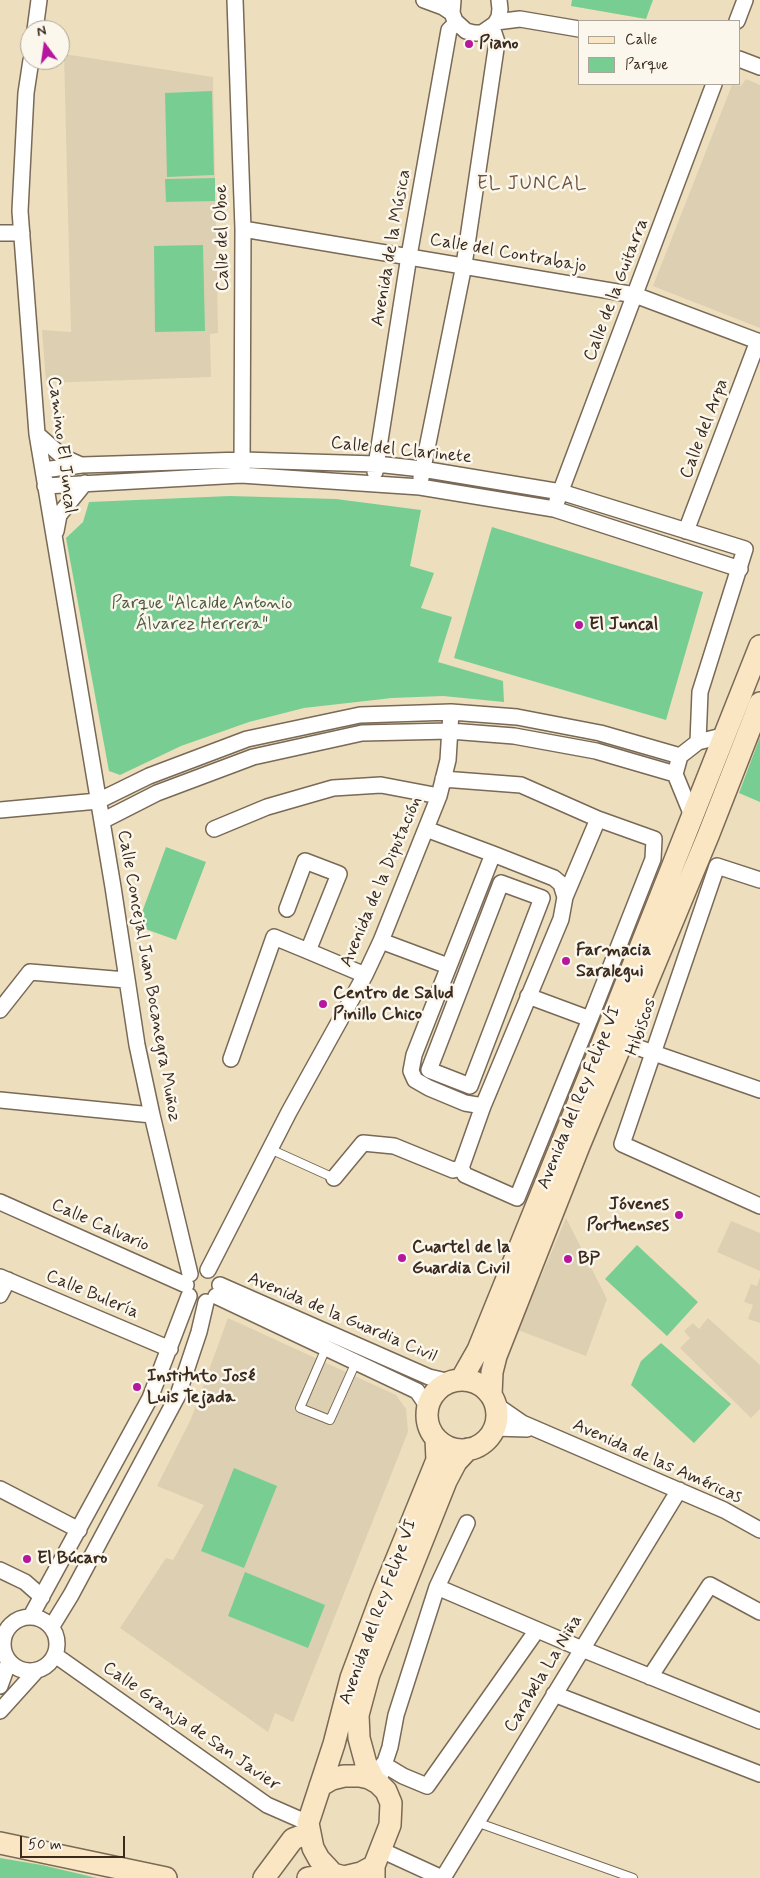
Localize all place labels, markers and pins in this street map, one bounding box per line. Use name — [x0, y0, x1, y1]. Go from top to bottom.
place label: Piano — [479, 33, 518, 55]
marker: Piano — [463, 38, 475, 50]
place label: El Juncal — [589, 614, 658, 636]
marker: El Juncal — [573, 619, 585, 631]
place label: Farmacia Saralegui — [576, 940, 651, 982]
marker: Farmacia Saralegui — [560, 955, 572, 967]
place label: Centro de Salud Pinillo Chico — [333, 983, 454, 1026]
marker: Centro de Salud Pinillo Chico — [317, 998, 329, 1010]
place label: Jóvenes Portuenses — [587, 1194, 669, 1236]
marker: Jóvenes Portuenses — [673, 1209, 685, 1221]
place label: Cuartel de la Guardia Civil — [412, 1237, 511, 1280]
place label: BP — [578, 1248, 600, 1270]
marker: Cuartel de la Guardia Civil — [396, 1252, 408, 1264]
marker: BP — [562, 1253, 574, 1265]
place label: Instituto José Luis Tejada — [147, 1366, 255, 1408]
marker: Instituto José Luis Tejada — [131, 1381, 143, 1393]
place label: El Búcaro — [37, 1548, 107, 1570]
marker: El Búcaro — [21, 1553, 33, 1565]

